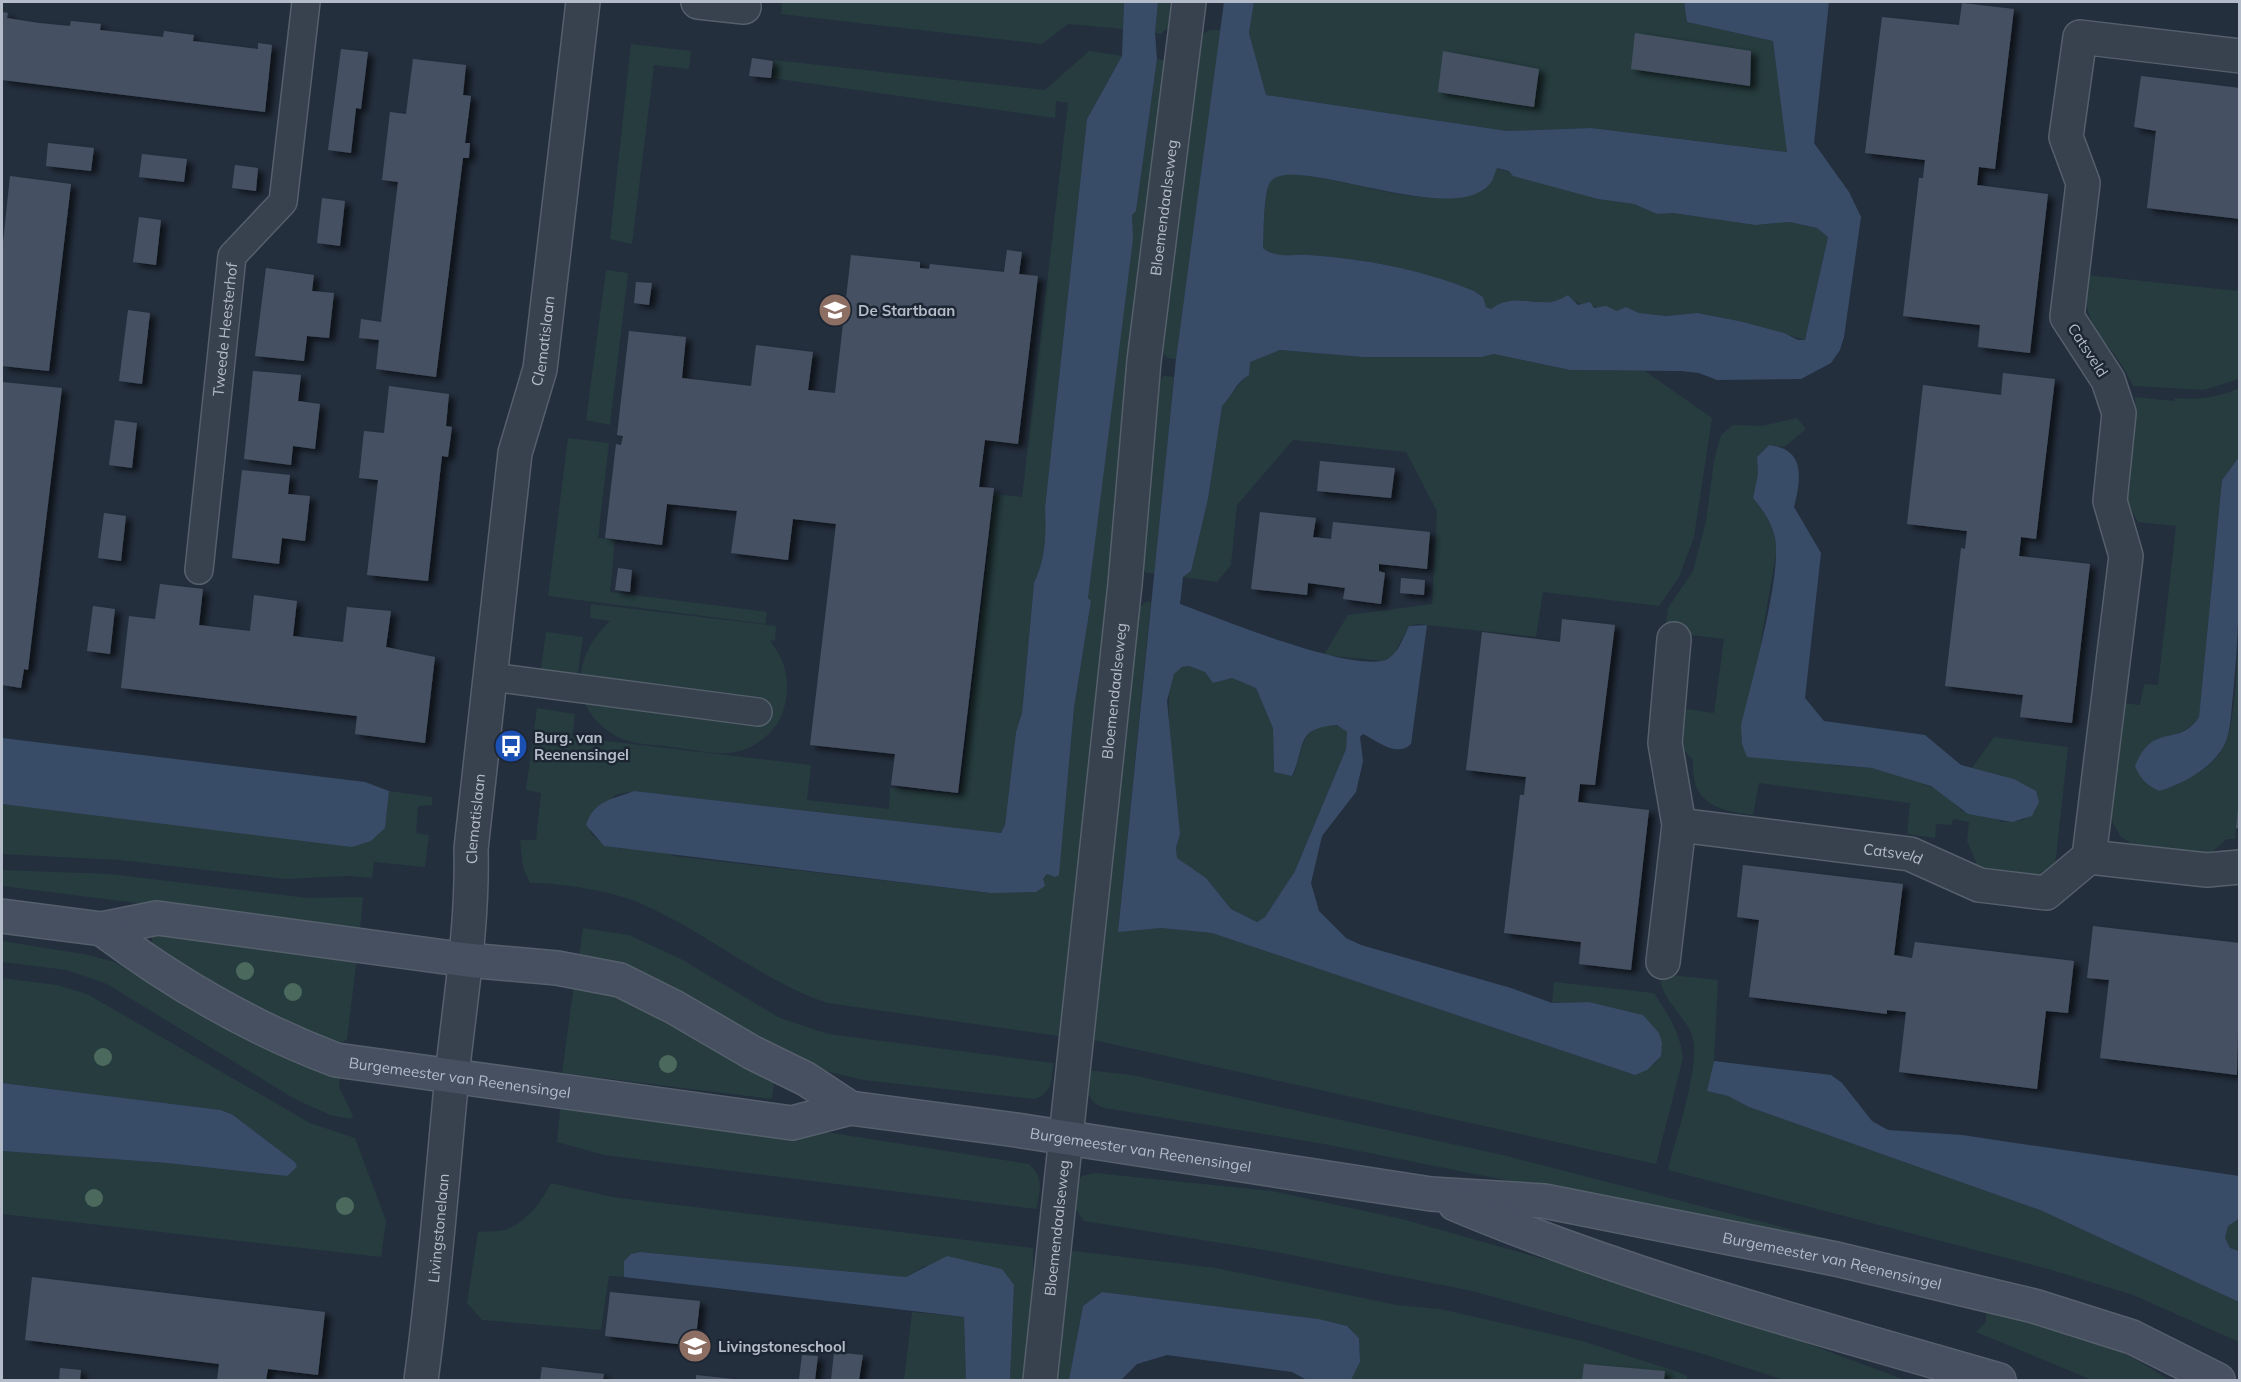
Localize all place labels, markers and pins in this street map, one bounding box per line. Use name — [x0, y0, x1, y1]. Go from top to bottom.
school or university icon: De Startbaan — [817, 292, 853, 328]
place label: De Startbaan — [858, 301, 955, 320]
bus stop icon: Burg. van Reenensingel — [493, 728, 529, 764]
place label: Burg. van Reenensingel — [534, 728, 629, 764]
school or university icon: Livingstoneschool — [677, 1328, 713, 1364]
place label: Livingstoneschool — [718, 1337, 846, 1356]

